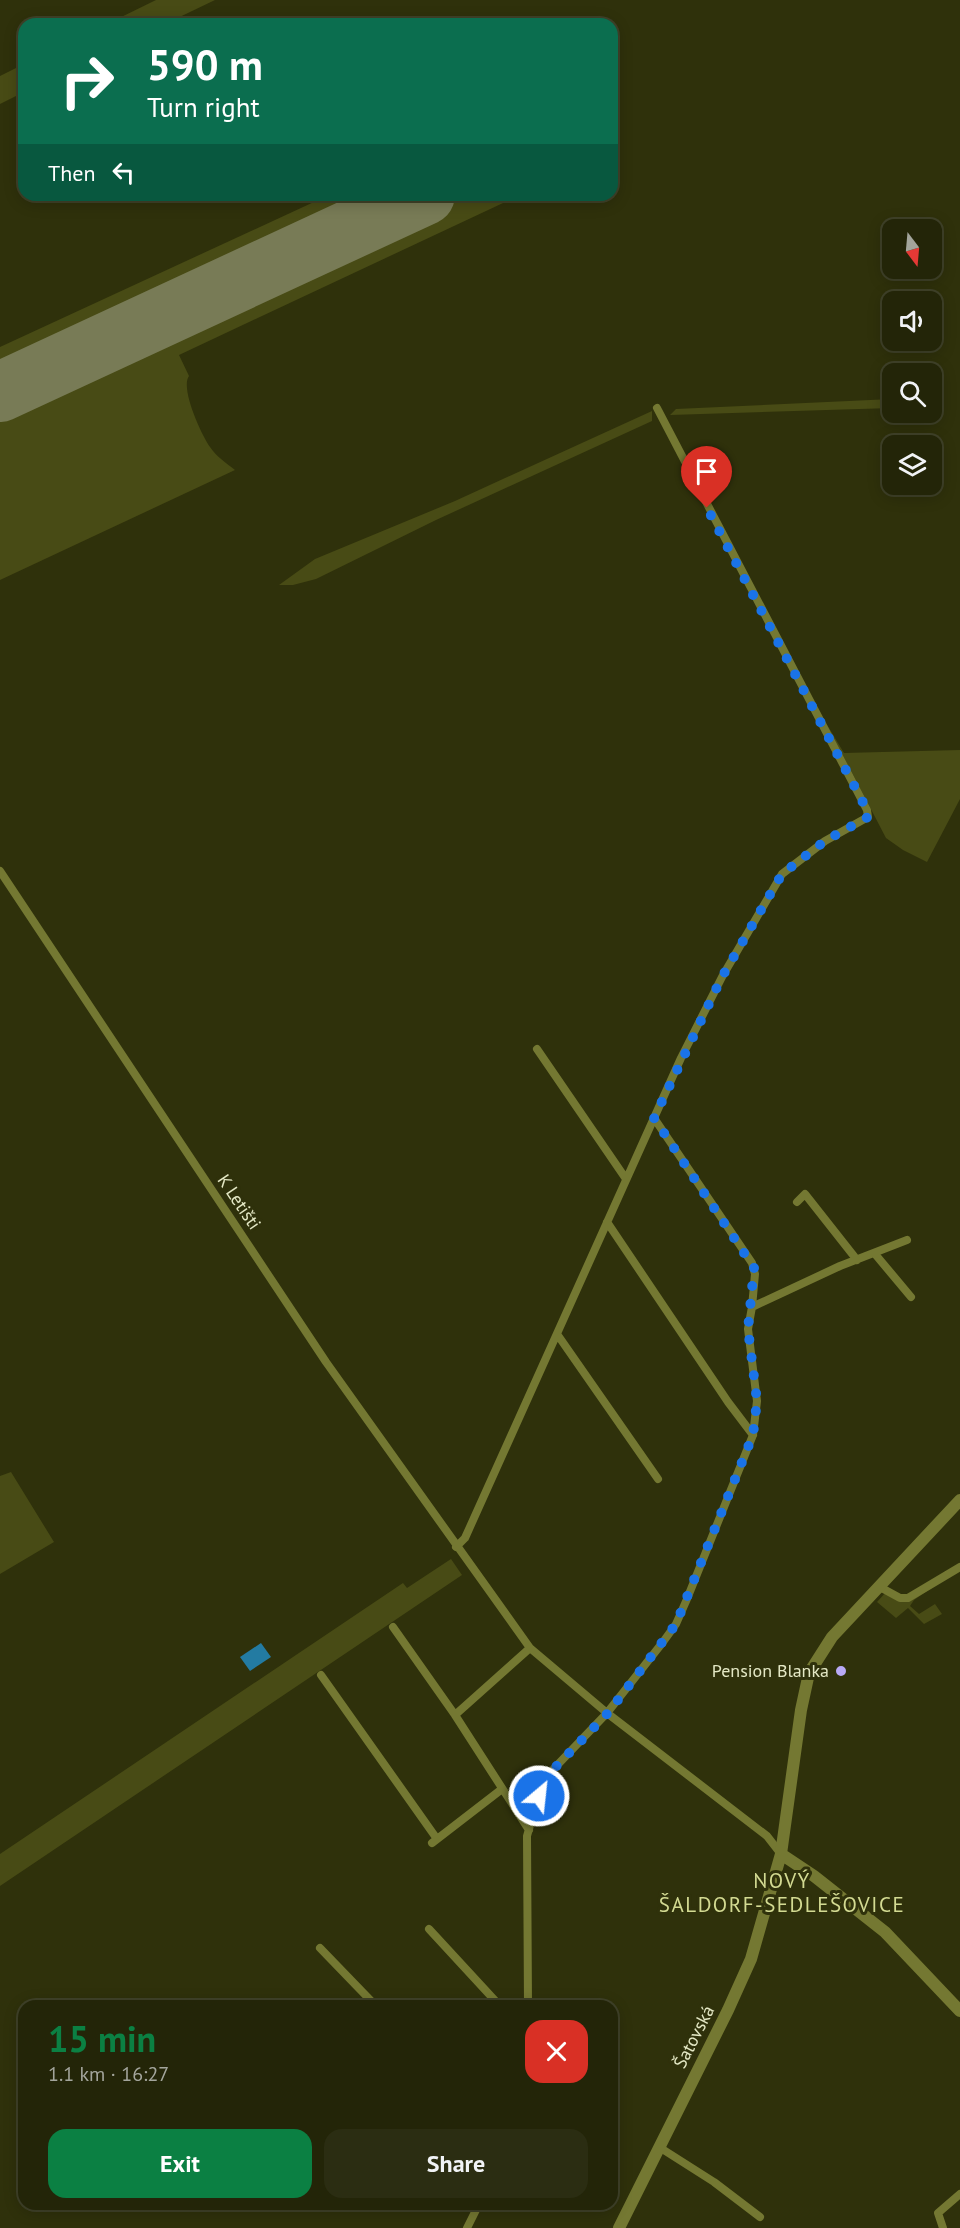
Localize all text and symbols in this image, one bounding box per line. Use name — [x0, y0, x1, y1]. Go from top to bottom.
text: 590 m — [147, 37, 263, 92]
icon: right — [48, 42, 126, 120]
text: Turn right — [147, 90, 260, 124]
icon: left — [107, 156, 140, 189]
text: Then — [48, 159, 95, 187]
north arrow — [882, 219, 942, 279]
map controls — [882, 219, 942, 495]
button: sound — [882, 291, 942, 351]
button: search — [882, 363, 942, 423]
button: layers — [882, 435, 942, 495]
pin — [681, 446, 732, 508]
icon: arrive — [690, 455, 723, 488]
street label: K Letišti — [213, 1170, 266, 1234]
place label: Pension Blanka — [712, 1659, 829, 1682]
marker: Pension Blanka — [834, 1664, 848, 1678]
position arrow — [507, 1764, 571, 1828]
district label: NOVÝ ŠALDORF-SEDLEŠOVICE — [659, 1867, 905, 1918]
street label: Šatovská — [668, 2001, 719, 2072]
text: 15 min — [48, 2015, 156, 2062]
button: close — [525, 2020, 588, 2083]
text: 1.1 km · 16:27 — [48, 2061, 169, 2087]
button: Exit — [48, 2129, 312, 2198]
button: Share — [324, 2129, 588, 2198]

